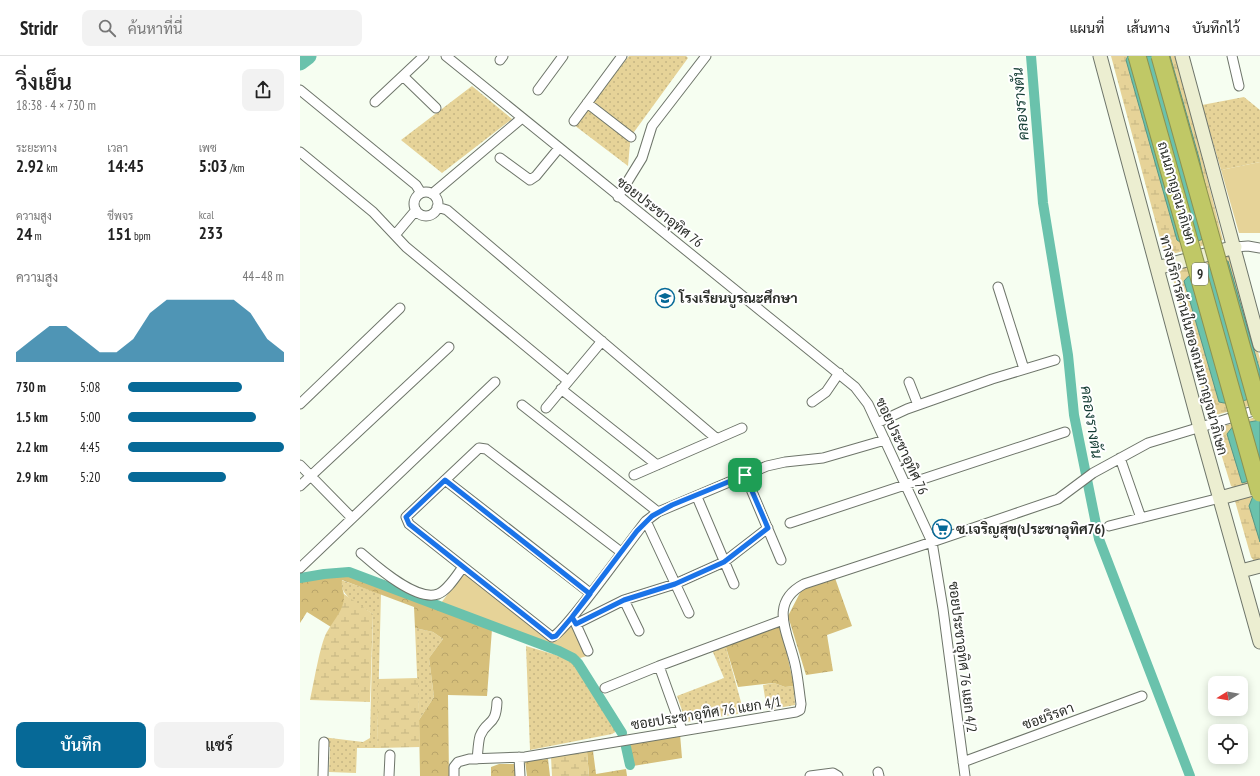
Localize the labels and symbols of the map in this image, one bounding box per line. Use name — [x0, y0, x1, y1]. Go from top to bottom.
water label: คลองรางตัน — [1007, 66, 1033, 141]
street label: ถนนกาญจนาภิเษก — [1154, 139, 1200, 247]
street label: ซอยประชาอุทิศ 76 — [612, 173, 707, 252]
street label: ทางบริการด้านในของถนนกาญจนาภิเษก — [1156, 233, 1232, 457]
road number: 9 — [1192, 263, 1208, 285]
school or university icon: โรงเรียนบูรณะศึกษา — [654, 287, 676, 309]
place label: โรงเรียนบูรณะศึกษา — [678, 289, 798, 309]
water label: คลองรางตัน — [1077, 384, 1107, 460]
street label: ซอยประชาอุทิศ 76 — [871, 395, 932, 498]
pin — [728, 458, 762, 492]
supermarket icon: ซ.เจริญสุข(ประชาอุทิศ76) — [931, 518, 953, 540]
place label: ซ.เจริญสุข(ประชาอุทิศ76) — [956, 520, 1105, 540]
street label: ซอยประชาอุทิศ 76 แยก 4/2 — [944, 581, 981, 734]
north arrow — [1208, 676, 1248, 716]
street label: ซอยประชาอุทิศ 76 แยก 4/1 — [630, 692, 783, 735]
street label: ซอยริรดา — [1020, 698, 1076, 734]

